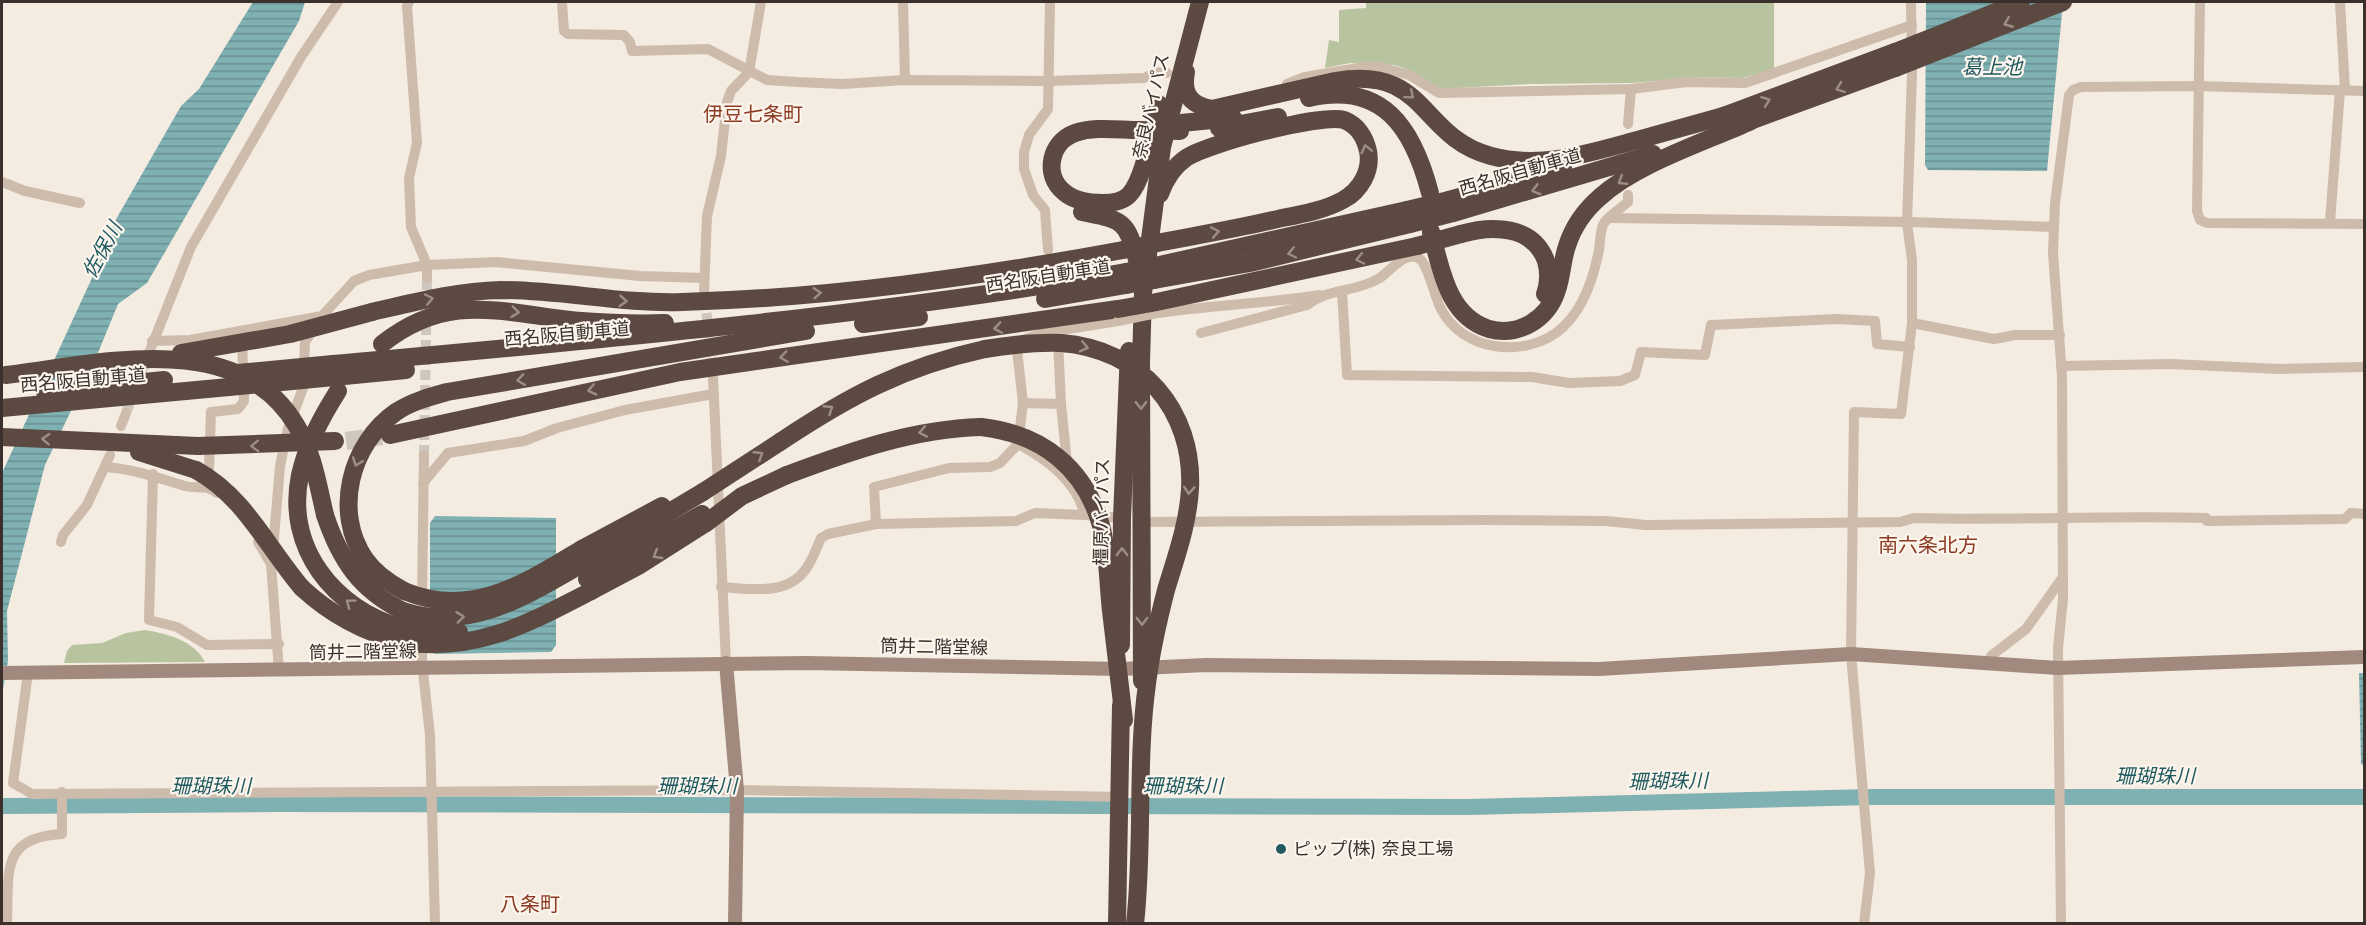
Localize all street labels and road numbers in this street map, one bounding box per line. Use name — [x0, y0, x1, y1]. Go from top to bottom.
street label: 奈良バイパス — [1126, 51, 1176, 161]
street label: 西名阪自動車道 — [1456, 142, 1584, 202]
street label: 西名阪自動車道 — [984, 253, 1112, 299]
street label: 西名阪自動車道 — [503, 316, 631, 352]
street label: 西名阪自動車道 — [19, 362, 147, 398]
street label: 橿原バイパス — [1088, 458, 1116, 566]
street label: 筒井二階堂線 — [880, 633, 988, 661]
street label: 筒井二階堂線 — [309, 638, 417, 666]

